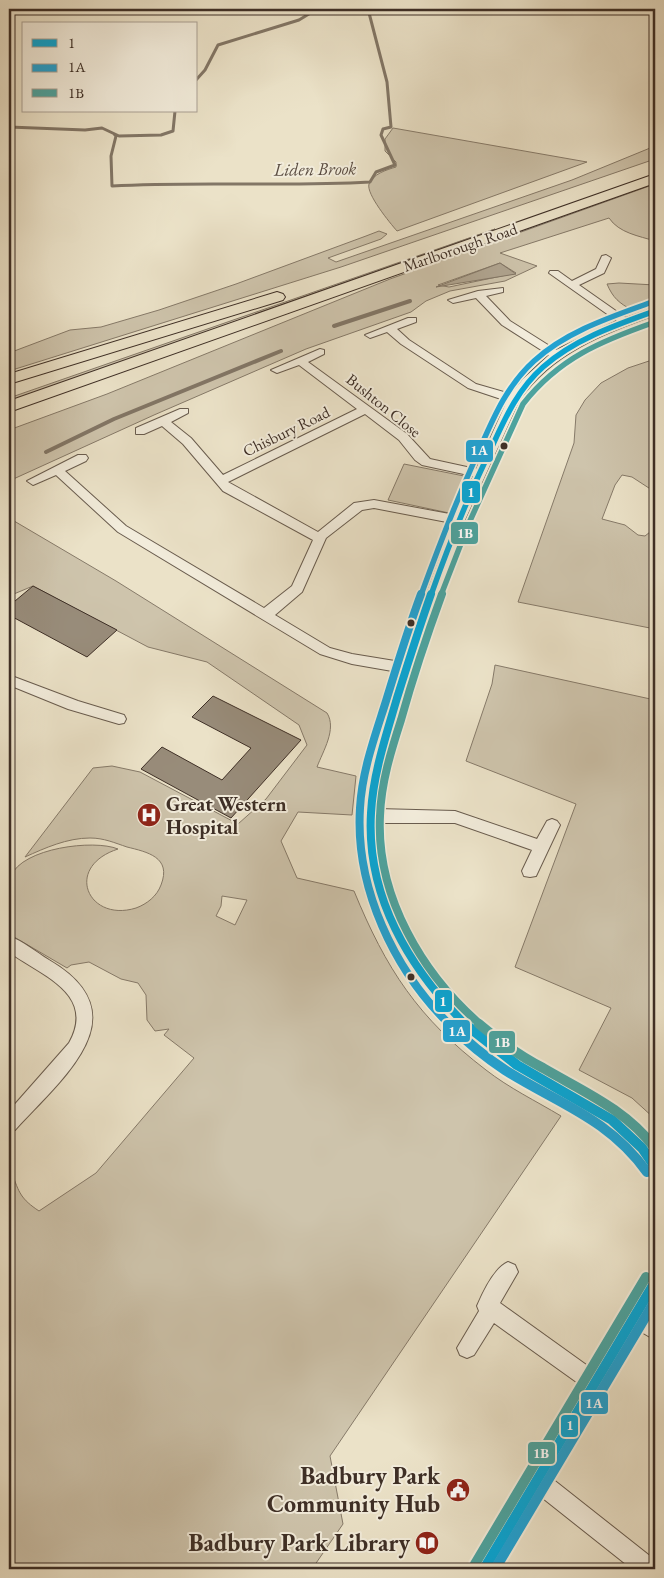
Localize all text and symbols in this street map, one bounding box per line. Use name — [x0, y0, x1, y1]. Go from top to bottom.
legend — [22, 22, 198, 112]
text: 1 — [68, 33, 75, 52]
text: 1A — [68, 57, 86, 76]
text: 1B — [68, 83, 84, 102]
water label: Liden Brook — [273, 156, 356, 181]
street label: Marlborough Road — [400, 218, 521, 277]
street label: Bushton Close — [342, 369, 425, 442]
street label: Chisbury Road — [239, 401, 334, 462]
line badge: 1A — [465, 439, 494, 463]
text: 1A — [470, 441, 489, 459]
unlabelled marker — [499, 441, 509, 451]
line badge: 1 — [461, 480, 481, 504]
text: 1 — [467, 483, 475, 501]
line badge: 1B — [450, 521, 479, 545]
text: 1B — [457, 524, 473, 542]
unlabelled marker — [406, 618, 416, 628]
place label: Great Western Hospital — [166, 791, 287, 840]
hospital icon: Great Western Hospital — [136, 802, 162, 828]
unlabelled marker — [406, 972, 416, 982]
line badge: 1 — [434, 989, 453, 1013]
text: 1 — [439, 992, 447, 1010]
line badge: 1A — [442, 1019, 471, 1043]
text: 1A — [448, 1022, 467, 1040]
line badge: 1B — [488, 1030, 516, 1054]
text: 1B — [494, 1033, 510, 1051]
line badge: 1A — [580, 1391, 609, 1415]
text: 1A — [585, 1394, 604, 1412]
line badge: 1 — [560, 1414, 579, 1438]
text: 1 — [566, 1416, 574, 1434]
line badge: 1B — [527, 1441, 556, 1465]
text: 1B — [533, 1444, 549, 1462]
place label: Badbury Park Community Hub — [267, 1460, 441, 1520]
public building icon: Badbury Park Community Hub — [445, 1477, 471, 1503]
place label: Badbury Park Library — [189, 1527, 410, 1559]
library icon: Badbury Park Library — [414, 1530, 440, 1556]

